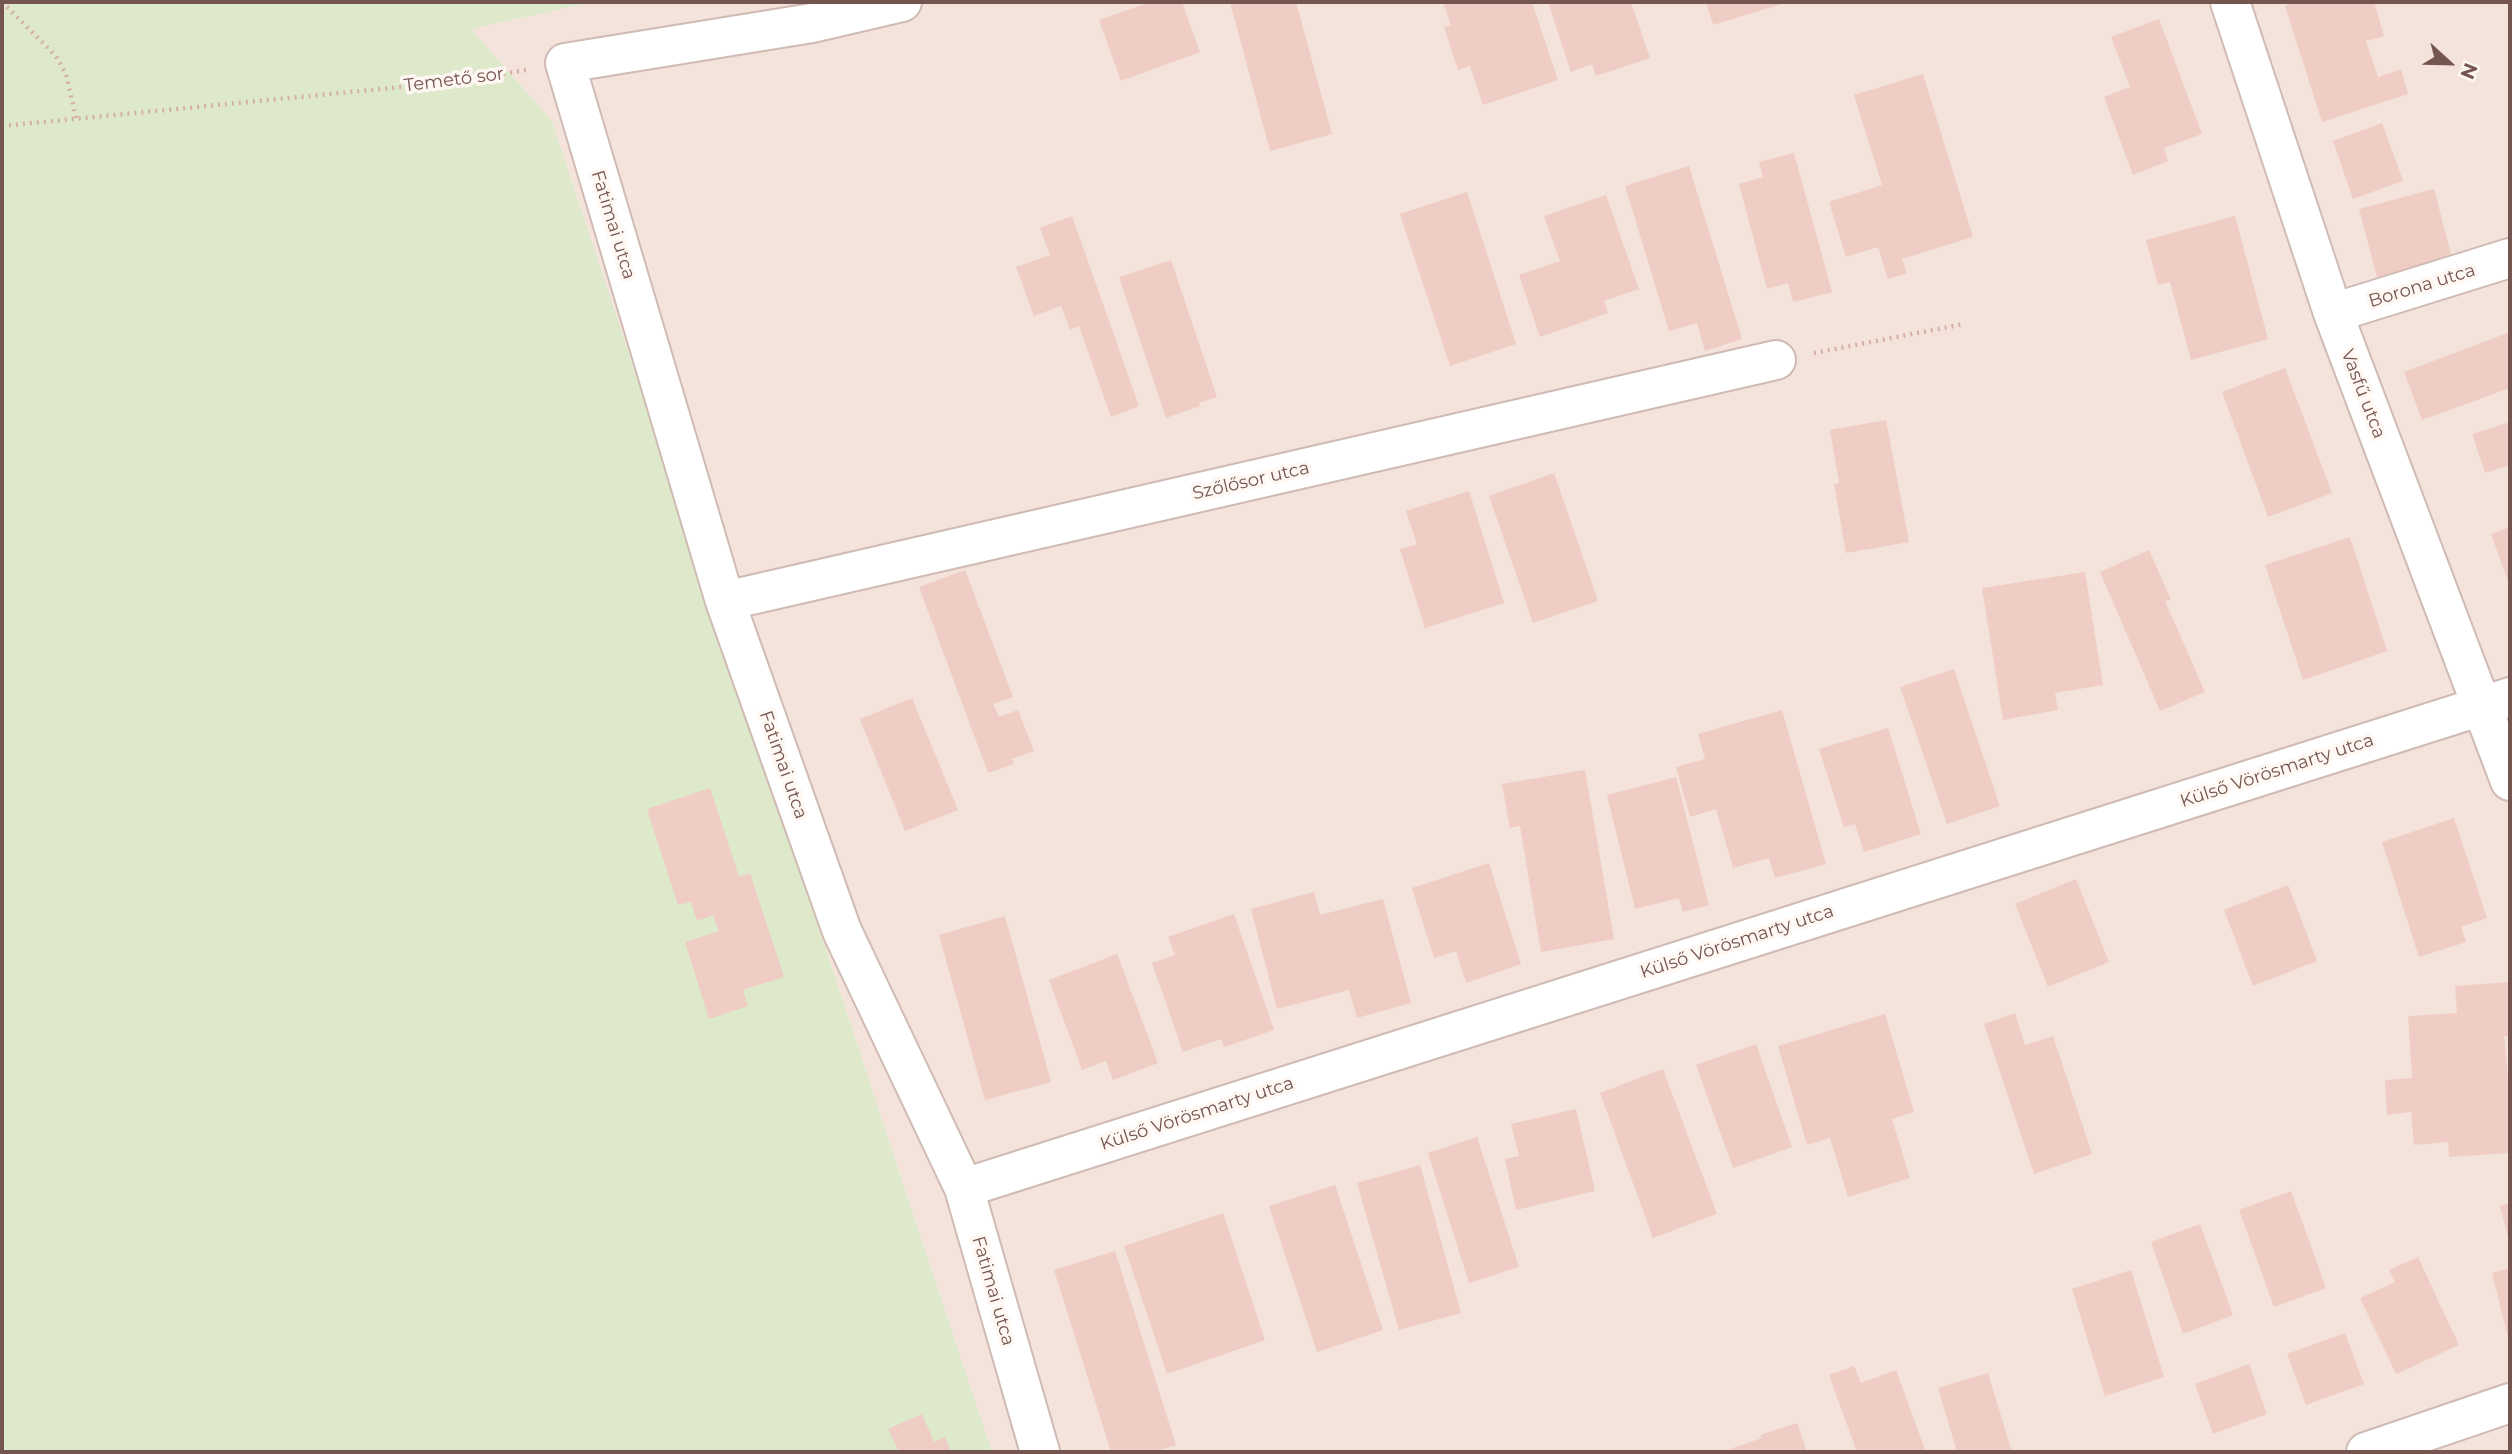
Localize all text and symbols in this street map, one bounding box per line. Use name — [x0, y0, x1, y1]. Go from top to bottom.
north arrow — [2414, 28, 2484, 98]
text: N — [2455, 60, 2482, 82]
street label: Temető sor — [403, 63, 505, 97]
street label: Fatimai utca — [586, 168, 640, 282]
street label: Borona utca — [2366, 260, 2478, 312]
street label: Vasfű utca — [2336, 346, 2390, 442]
street label: Szőlősor utca — [1190, 457, 1312, 505]
street label: Fatimai utca — [754, 708, 812, 822]
street label: Külső Vörösmarty utca — [2177, 729, 2377, 813]
street label: Külső Vörösmarty utca — [1637, 900, 1837, 984]
street label: Külső Vörösmarty utca — [1097, 1072, 1297, 1156]
street label: Fatimai utca — [967, 1234, 1019, 1348]

